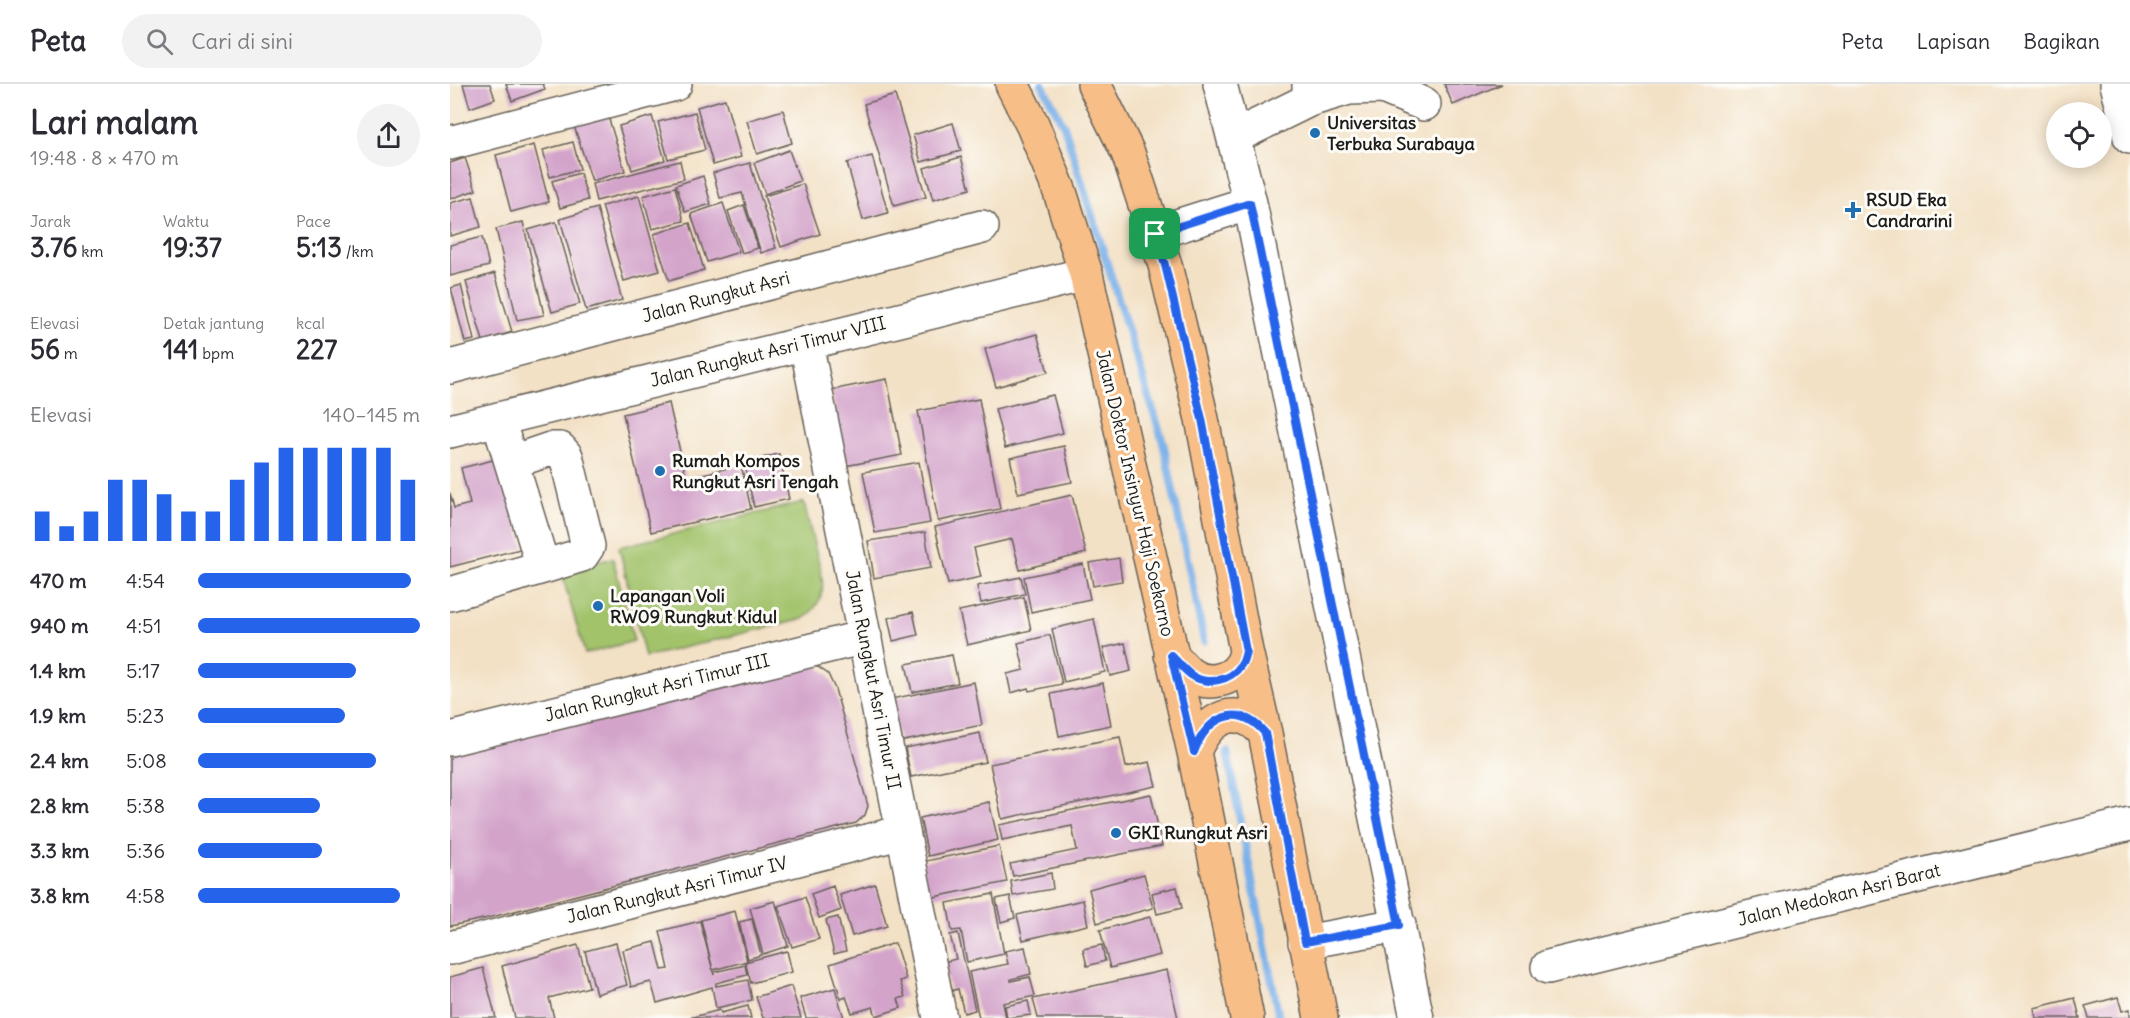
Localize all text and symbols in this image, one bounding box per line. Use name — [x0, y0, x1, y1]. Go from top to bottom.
search box — [122, 14, 542, 68]
text: Peta — [30, 23, 86, 59]
icon: search — [143, 25, 176, 58]
text: Cari di sini — [191, 27, 293, 55]
text: Peta — [1841, 28, 1884, 55]
text: Lapisan — [1917, 28, 1990, 55]
text: Bagikan — [2023, 28, 2100, 55]
text: Lari malam — [30, 101, 198, 143]
map controls — [2046, 102, 2112, 168]
button: locate — [2046, 102, 2112, 168]
button: share — [357, 104, 420, 167]
place label: Universitas Terbuka Surabaya — [1327, 111, 1475, 155]
marker: Universitas Terbuka Surabaya — [1308, 126, 1322, 140]
text: 19:48 · 8 × 470 m — [30, 145, 179, 170]
place label: RSUD Eka Candrarini — [1866, 188, 1952, 232]
marker: RSUD Eka Candrarini — [1844, 201, 1862, 219]
pin — [1129, 208, 1180, 259]
text: Jarak — [30, 211, 71, 231]
text: Waktu — [163, 211, 209, 231]
text: Pace — [296, 211, 331, 231]
icon: arrive — [1138, 217, 1171, 250]
text: 3.76 — [30, 231, 78, 264]
text: 19:37 — [163, 231, 222, 264]
text: 5:13 — [296, 231, 342, 264]
text: km — [78, 241, 104, 261]
text: /km — [342, 241, 374, 261]
street label: Jalan Rungkut Asri — [640, 266, 792, 327]
street label: Jalan Rungkut Asri Timur VIII — [648, 311, 888, 392]
text: Elevasi — [30, 313, 79, 333]
text: Detak jantung — [163, 313, 264, 333]
text: kcal — [296, 313, 325, 333]
text: 56 — [30, 333, 60, 366]
text: 141 — [163, 333, 198, 366]
text: 227 — [296, 333, 337, 366]
text: m — [60, 343, 78, 363]
text: bpm — [198, 343, 234, 363]
street label: Jalan Doktor Insinyur Haji Soekarno — [1091, 347, 1180, 639]
text: Elevasi — [30, 402, 92, 427]
text: 140–145 m — [323, 402, 420, 427]
place label: Rumah Kompos Rungkut Asri Tengah — [672, 449, 839, 493]
marker: Rumah Kompos Rungkut Asri Tengah — [653, 464, 667, 478]
text: 470 m — [30, 568, 87, 593]
text: 4:54 — [126, 568, 165, 593]
street label: Jalan Rungkut Asri Timur II — [841, 568, 906, 792]
place label: Lapangan Voli RW09 Rungkut Kidul — [610, 584, 777, 628]
marker: Lapangan Voli RW09 Rungkut Kidul — [591, 599, 605, 613]
text: 940 m — [30, 613, 89, 638]
text: 4:51 — [126, 613, 162, 638]
street label: Jalan Rungkut Asri Timur III — [542, 648, 772, 727]
text: 1.4 km — [30, 658, 86, 683]
text: 5:17 — [126, 658, 160, 683]
text: 1.9 km — [30, 703, 86, 728]
text: 5:23 — [126, 703, 164, 728]
text: 2.4 km — [30, 748, 89, 773]
text: 5:08 — [126, 748, 167, 773]
text: 2.8 km — [30, 793, 89, 818]
text: 5:38 — [126, 793, 165, 818]
place label: GKI Rungkut Asri — [1128, 821, 1268, 844]
marker: GKI Rungkut Asri — [1109, 826, 1123, 840]
text: 3.3 km — [30, 838, 89, 863]
text: 5:36 — [126, 838, 165, 863]
street label: Jalan Rungkut Asri Timur IV — [564, 851, 790, 928]
street label: Jalan Medokan Asri Barat — [1735, 858, 1943, 931]
text: 3.8 km — [30, 883, 90, 908]
text: 4:58 — [126, 883, 165, 908]

